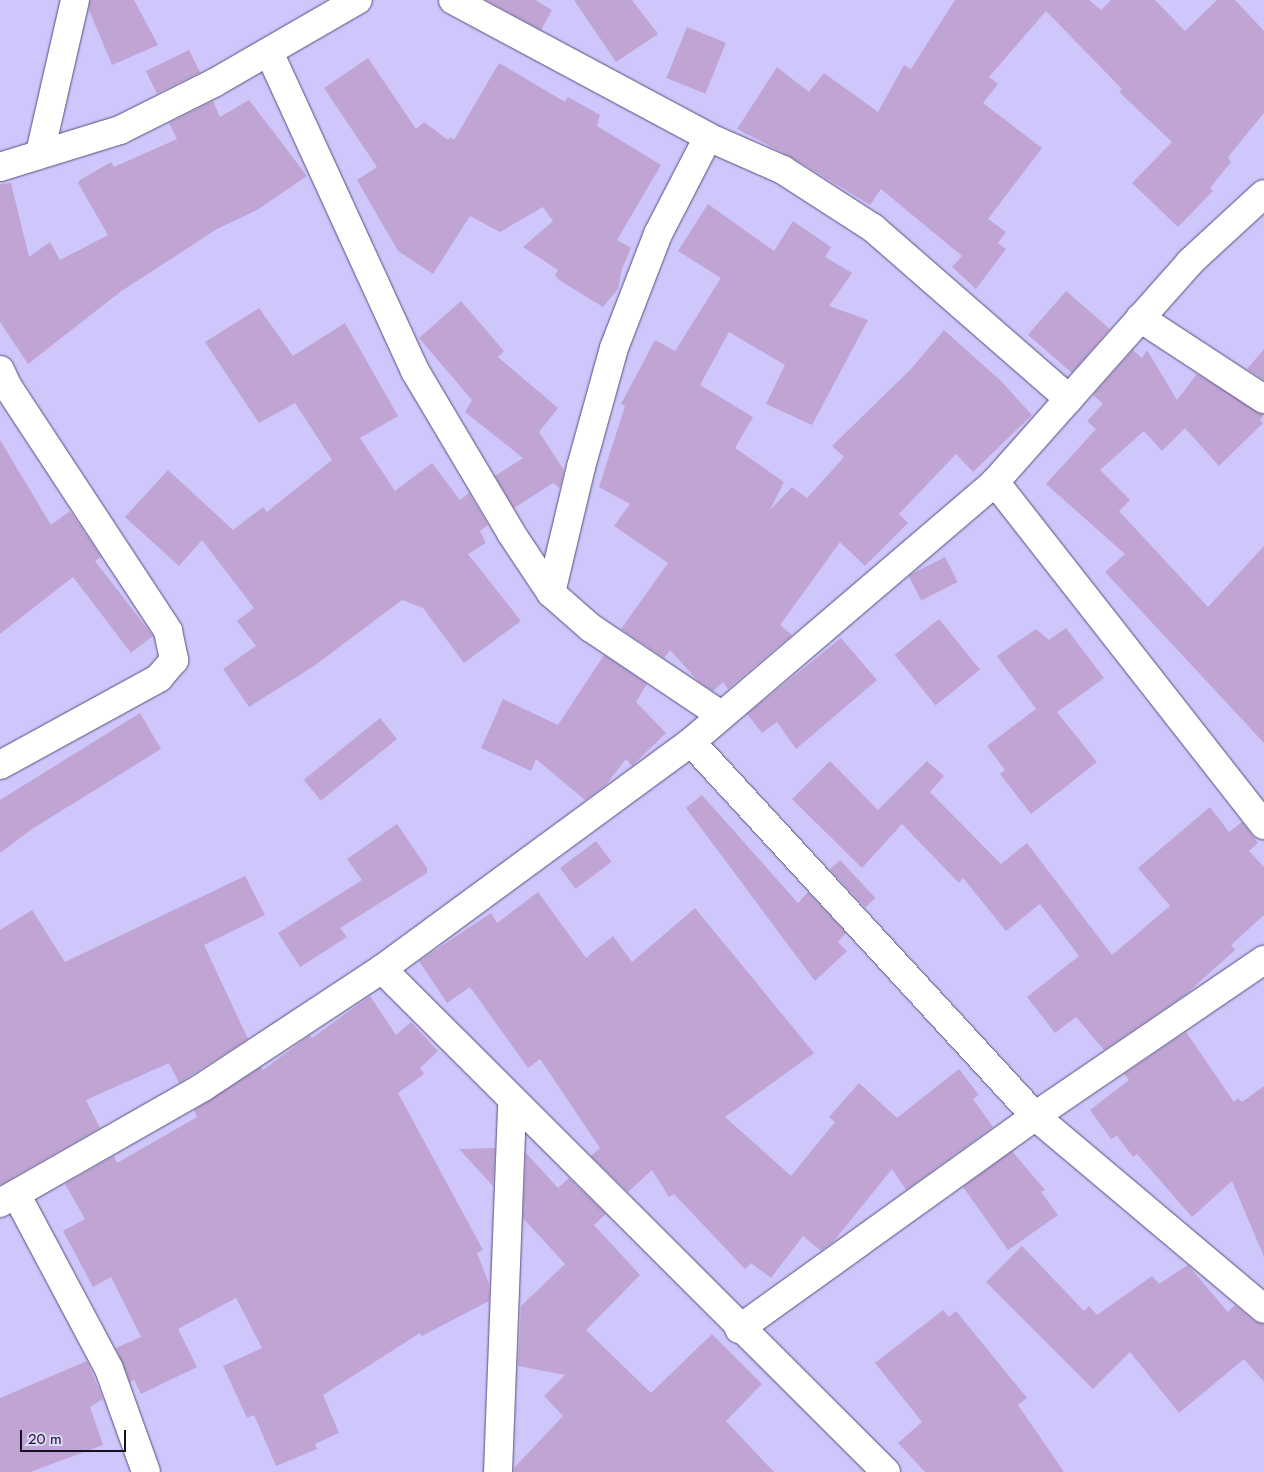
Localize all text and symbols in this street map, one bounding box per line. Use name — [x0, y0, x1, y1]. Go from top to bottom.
scale bar — [22, 1420, 129, 1452]
text: 20 m — [28, 1428, 62, 1450]

